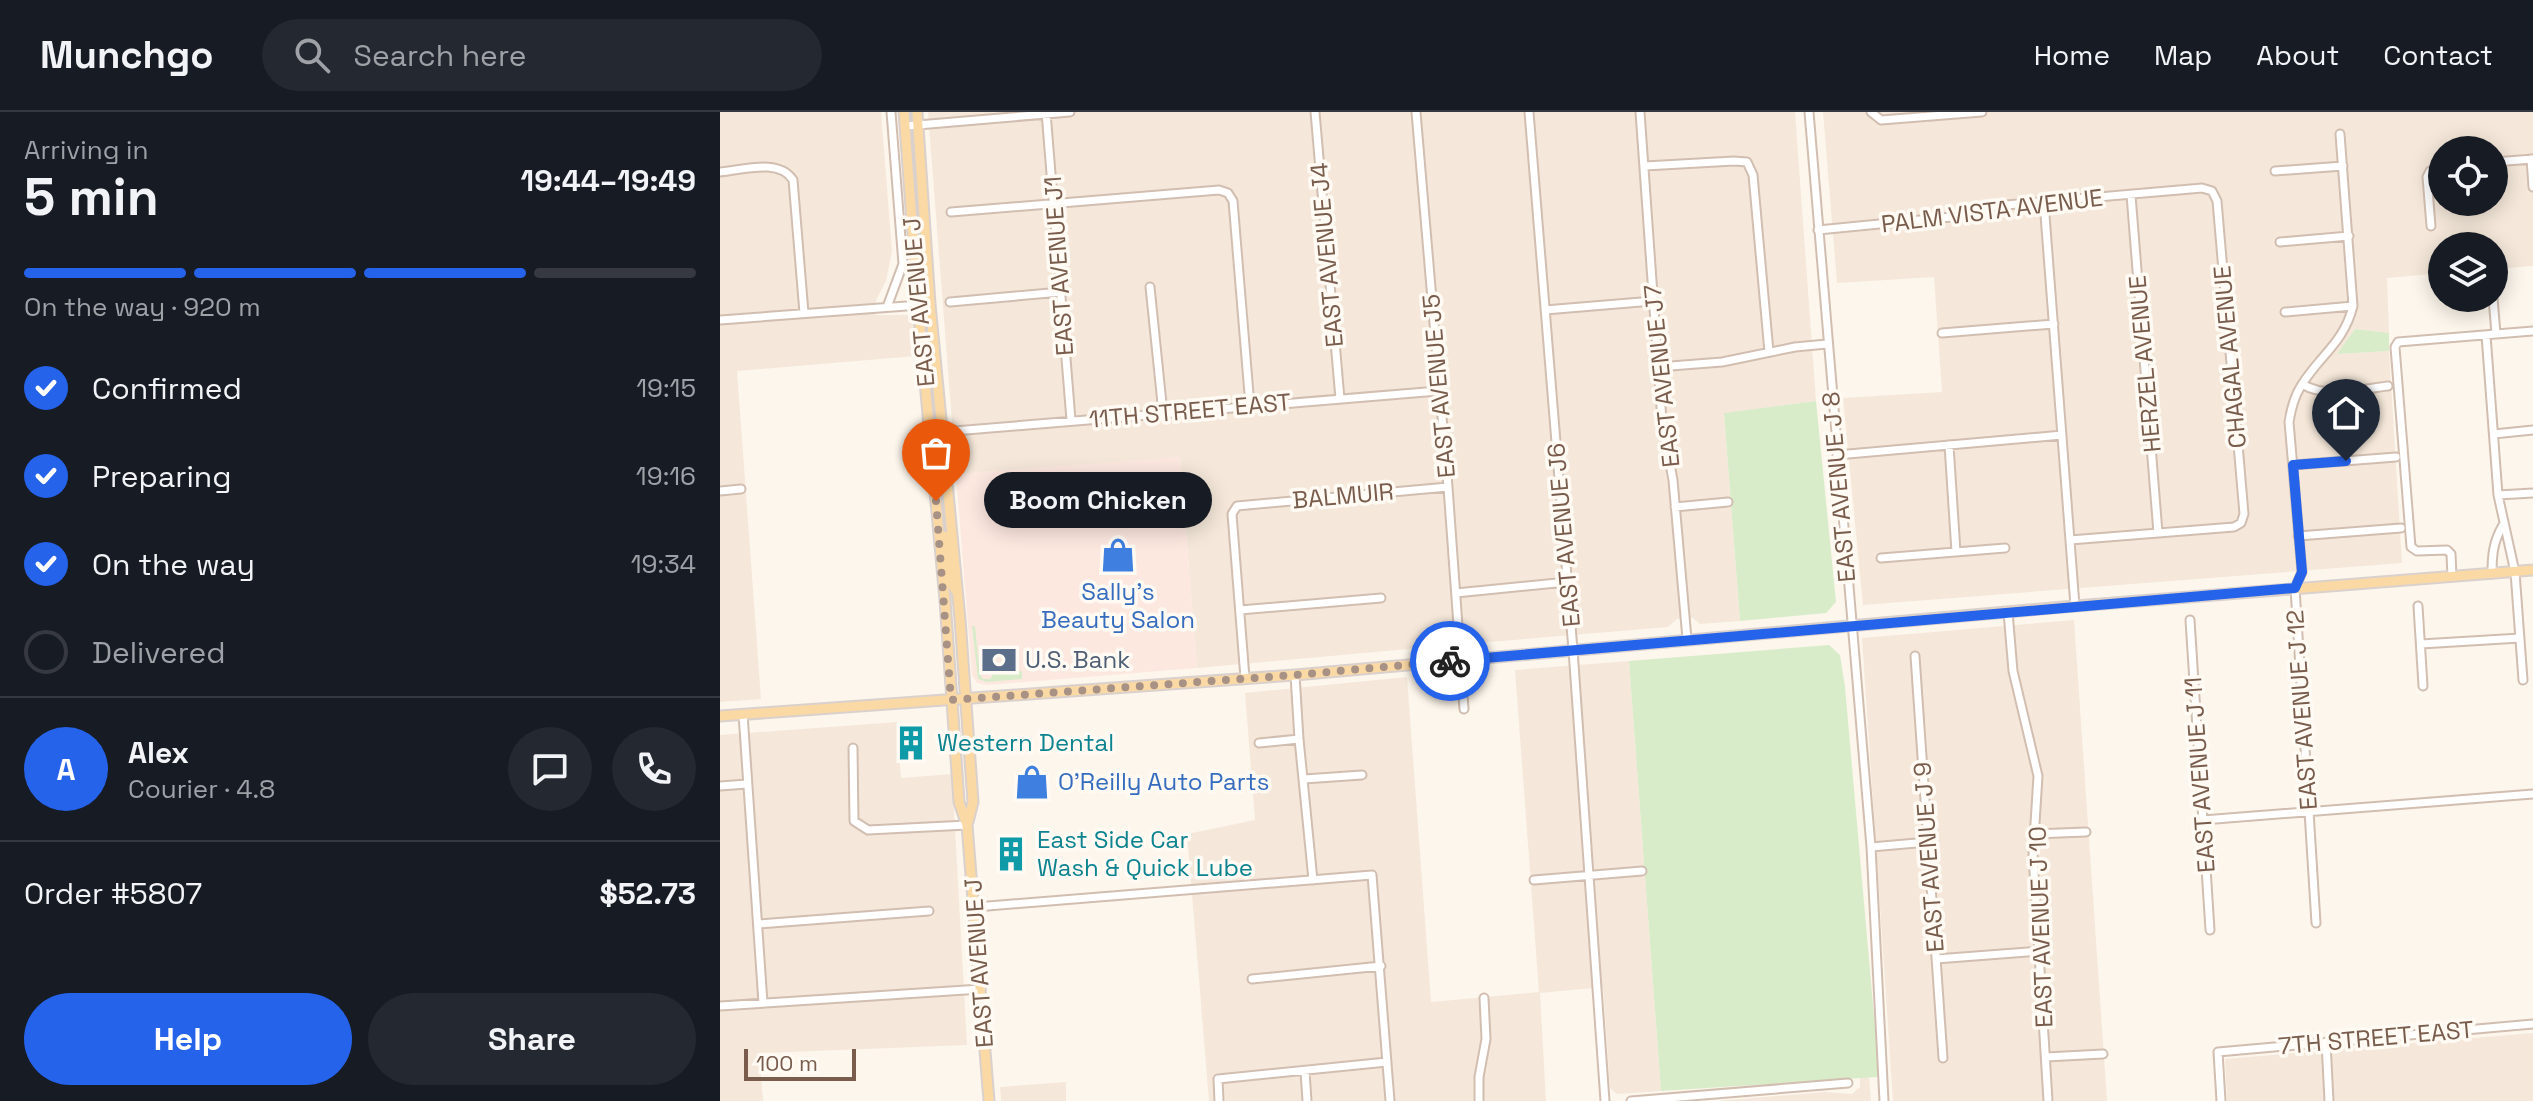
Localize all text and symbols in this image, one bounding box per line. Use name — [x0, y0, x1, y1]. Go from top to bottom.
search box — [262, 19, 822, 91]
text: Munchgo — [40, 31, 214, 79]
icon: search — [290, 33, 334, 77]
text: Search here — [354, 36, 526, 75]
text: Home — [2034, 37, 2110, 73]
text: Map — [2154, 37, 2212, 73]
text: About — [2256, 37, 2339, 73]
text: Contact — [2383, 37, 2493, 73]
text: Arriving in — [24, 133, 148, 167]
map controls — [2428, 136, 2508, 312]
button: locate — [2428, 136, 2508, 216]
text: 19:44–19:49 — [521, 161, 696, 200]
street label: EAST AVENUE J4 — [1303, 162, 1350, 349]
text: 5 min — [24, 164, 159, 230]
street label: EAST AVENUE J1 — [1037, 175, 1080, 357]
street label: PALM VISTA AVENUE — [1879, 182, 2105, 239]
street label: EAST AVENUE J — [896, 216, 941, 388]
button: layers — [2428, 232, 2508, 312]
street label: CHAGAL AVENUE — [2206, 265, 2253, 450]
street label: HERZEL AVENUE — [2121, 274, 2168, 454]
street label: EAST AVENUE J7 — [1636, 283, 1687, 469]
text: On the way · 920 m — [24, 290, 261, 324]
street label: EAST AVENUE J5 — [1415, 293, 1462, 479]
icon: check — [24, 366, 68, 410]
text: Confirmed — [92, 369, 242, 408]
text: 19:15 — [636, 371, 696, 405]
pin — [2312, 379, 2380, 461]
street label: 11TH STREET EAST — [1088, 386, 1292, 435]
street label: EAST AVENUE J 8 — [1815, 391, 1862, 584]
icon: home — [2324, 391, 2368, 435]
pin — [902, 419, 970, 501]
icon: bag — [914, 431, 958, 475]
street label: EAST AVENUE J6 — [1540, 442, 1587, 628]
icon: check — [24, 454, 68, 498]
text: Preparing — [92, 457, 231, 496]
text: 19:16 — [636, 459, 696, 493]
callout: Boom Chicken — [984, 473, 1212, 529]
street label: BALMUIR — [1291, 476, 1395, 515]
text: Boom Chicken — [1009, 483, 1187, 517]
shop icon: Sally's Beauty Salon — [1099, 536, 1137, 574]
icon: check — [24, 542, 68, 586]
text: On the way — [92, 545, 255, 584]
text: 19:34 — [631, 547, 696, 581]
place label: Sally's Beauty Salon — [1041, 576, 1195, 635]
street label: EAST AVENUE J 12 — [2279, 609, 2324, 811]
courier — [1410, 621, 1490, 701]
text: Delivered — [92, 633, 226, 672]
icon: bike — [1428, 639, 1472, 683]
bank icon: U.S. Bank — [980, 641, 1018, 679]
place label: U.S. Bank — [1025, 644, 1130, 675]
street label: EAST AVENUE J 11 — [2177, 676, 2222, 874]
building icon: Western Dental — [892, 724, 930, 762]
button: chat — [508, 727, 592, 811]
button: phone — [612, 727, 696, 811]
place label: Western Dental — [937, 727, 1114, 758]
text: Alex — [128, 733, 189, 772]
text: A — [56, 750, 76, 789]
street label: EAST AVENUE J 9 — [1906, 761, 1951, 953]
shop icon: O'Reilly Auto Parts — [1013, 763, 1051, 801]
place label: O'Reilly Auto Parts — [1058, 766, 1269, 797]
text: Courier · 4.8 — [128, 772, 275, 806]
place label: East Side Car Wash & Quick Lube — [1037, 824, 1253, 883]
street label: EAST AVENUE J 10 — [2021, 826, 2060, 1028]
building icon: East Side Car Wash & Quick Lube — [992, 835, 1030, 873]
text: Order #5807 — [24, 874, 202, 913]
text: $52.73 — [599, 874, 696, 913]
street label: EAST AVENUE J — [957, 877, 1000, 1049]
button: Help — [24, 993, 352, 1085]
button: Share — [368, 993, 696, 1085]
street label: 7TH STREET EAST — [2277, 1014, 2475, 1061]
scale bar — [744, 1045, 856, 1081]
text: 100 m — [756, 1049, 818, 1077]

